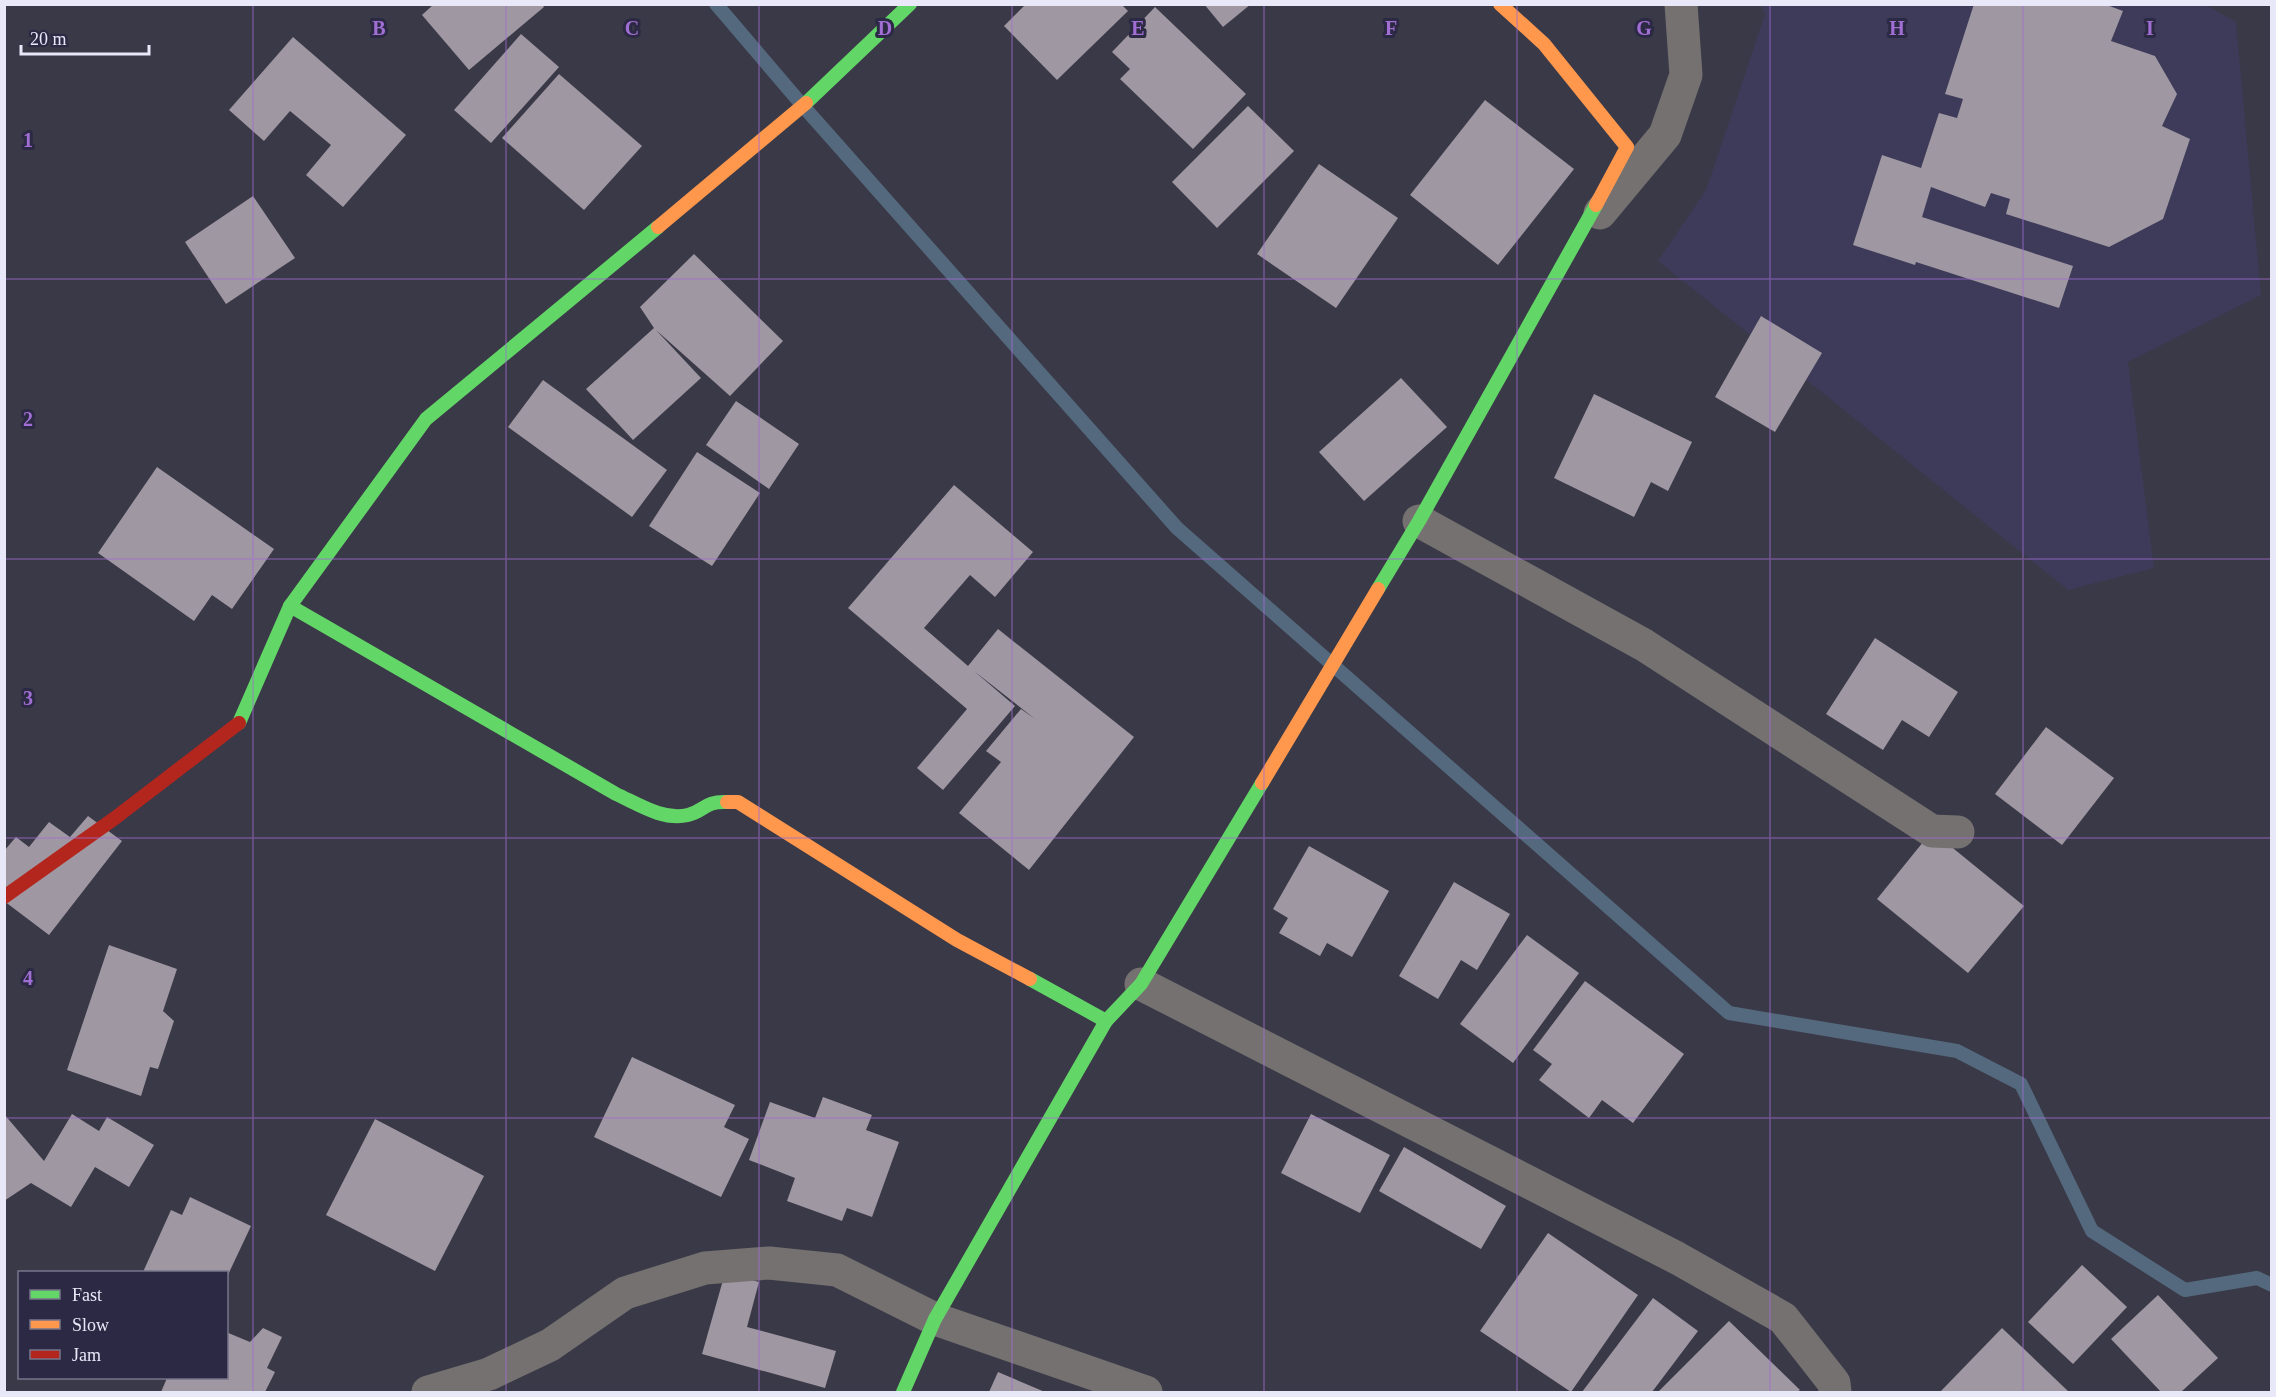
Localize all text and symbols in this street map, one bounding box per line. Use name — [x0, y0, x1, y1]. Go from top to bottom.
text: B — [372, 17, 386, 39]
text: C — [625, 17, 639, 39]
text: D — [878, 17, 892, 39]
text: E — [1131, 17, 1145, 39]
text: F — [1385, 17, 1397, 39]
text: G — [1636, 17, 1652, 39]
text: H — [1889, 17, 1905, 39]
text: I — [2146, 17, 2154, 39]
scale bar — [21, 18, 148, 56]
text: 20 m — [30, 29, 67, 49]
text: 1 — [23, 129, 33, 151]
text: 2 — [23, 408, 33, 430]
text: 3 — [23, 687, 33, 709]
text: 4 — [23, 967, 33, 989]
legend — [18, 1271, 228, 1379]
text: Fast — [72, 1285, 102, 1305]
text: Slow — [72, 1315, 109, 1335]
text: Jam — [72, 1345, 101, 1365]

